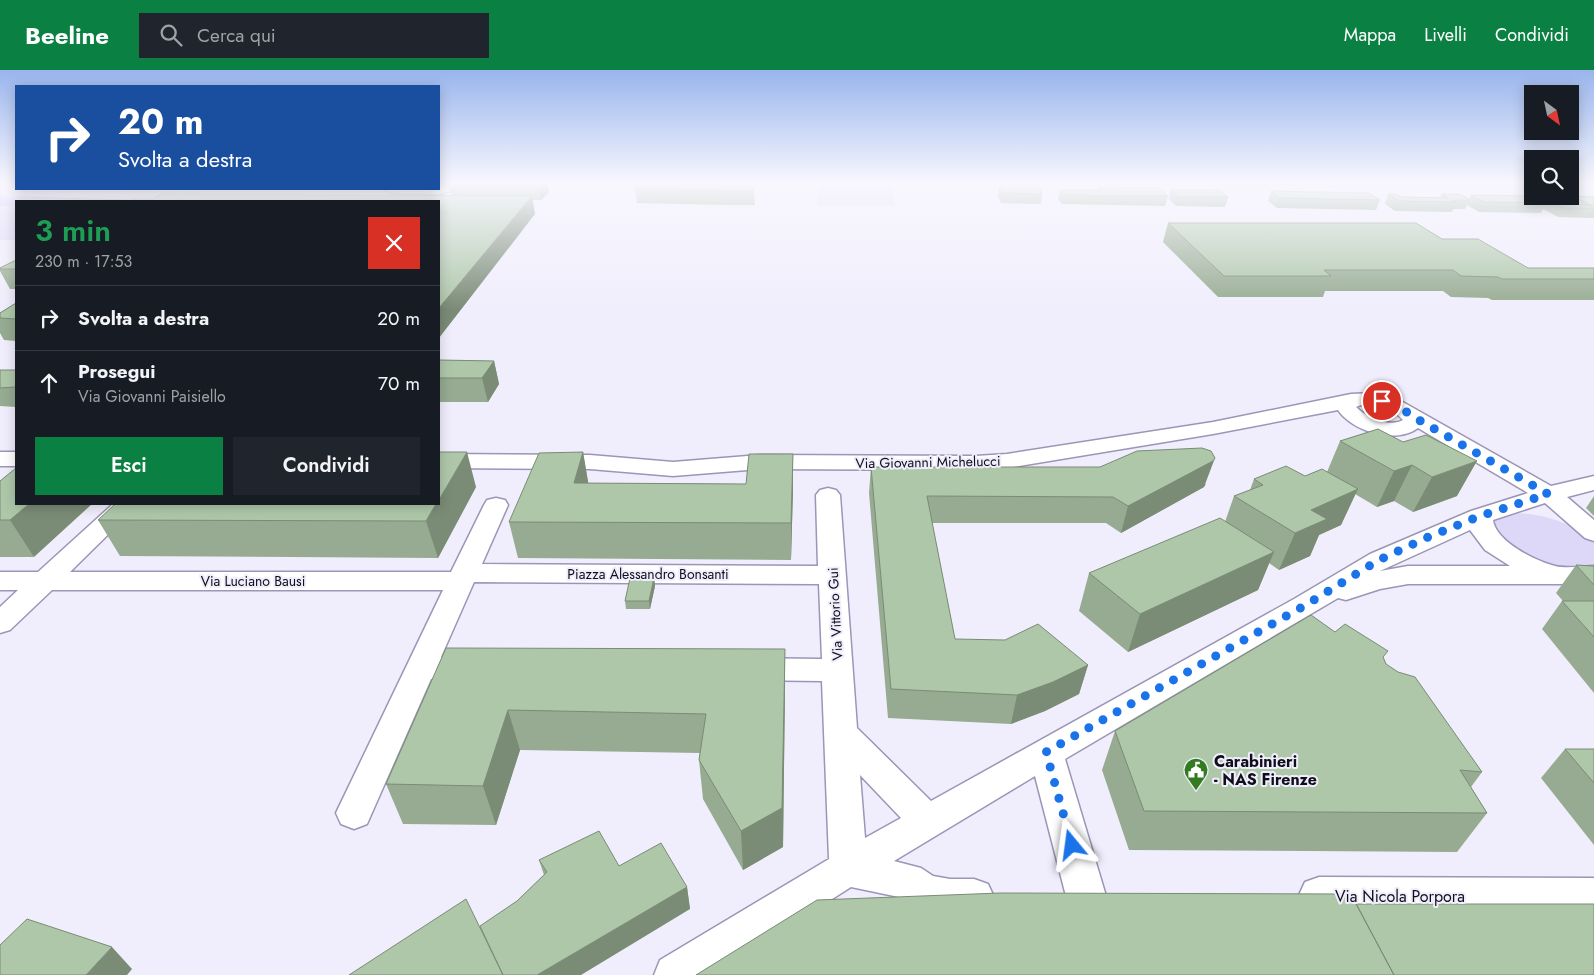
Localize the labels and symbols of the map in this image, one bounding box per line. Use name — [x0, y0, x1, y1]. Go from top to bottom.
north arrow — [1524, 85, 1579, 140]
pin — [1361, 380, 1403, 422]
street label: Via Giovanni Michelucci — [855, 451, 1001, 473]
street label: Piazza Alessandro Bonsanti — [567, 564, 729, 584]
street label: Via Vittorio Gui — [823, 567, 847, 661]
street label: Via Luciano Bausi — [201, 571, 305, 591]
place label: Carabinieri - NAS Firenze — [1214, 750, 1317, 791]
public building icon: Carabinieri - NAS Firenze — [1183, 757, 1209, 791]
position arrow — [1045, 818, 1097, 870]
street label: Via Nicola Porpora — [1335, 885, 1465, 908]

